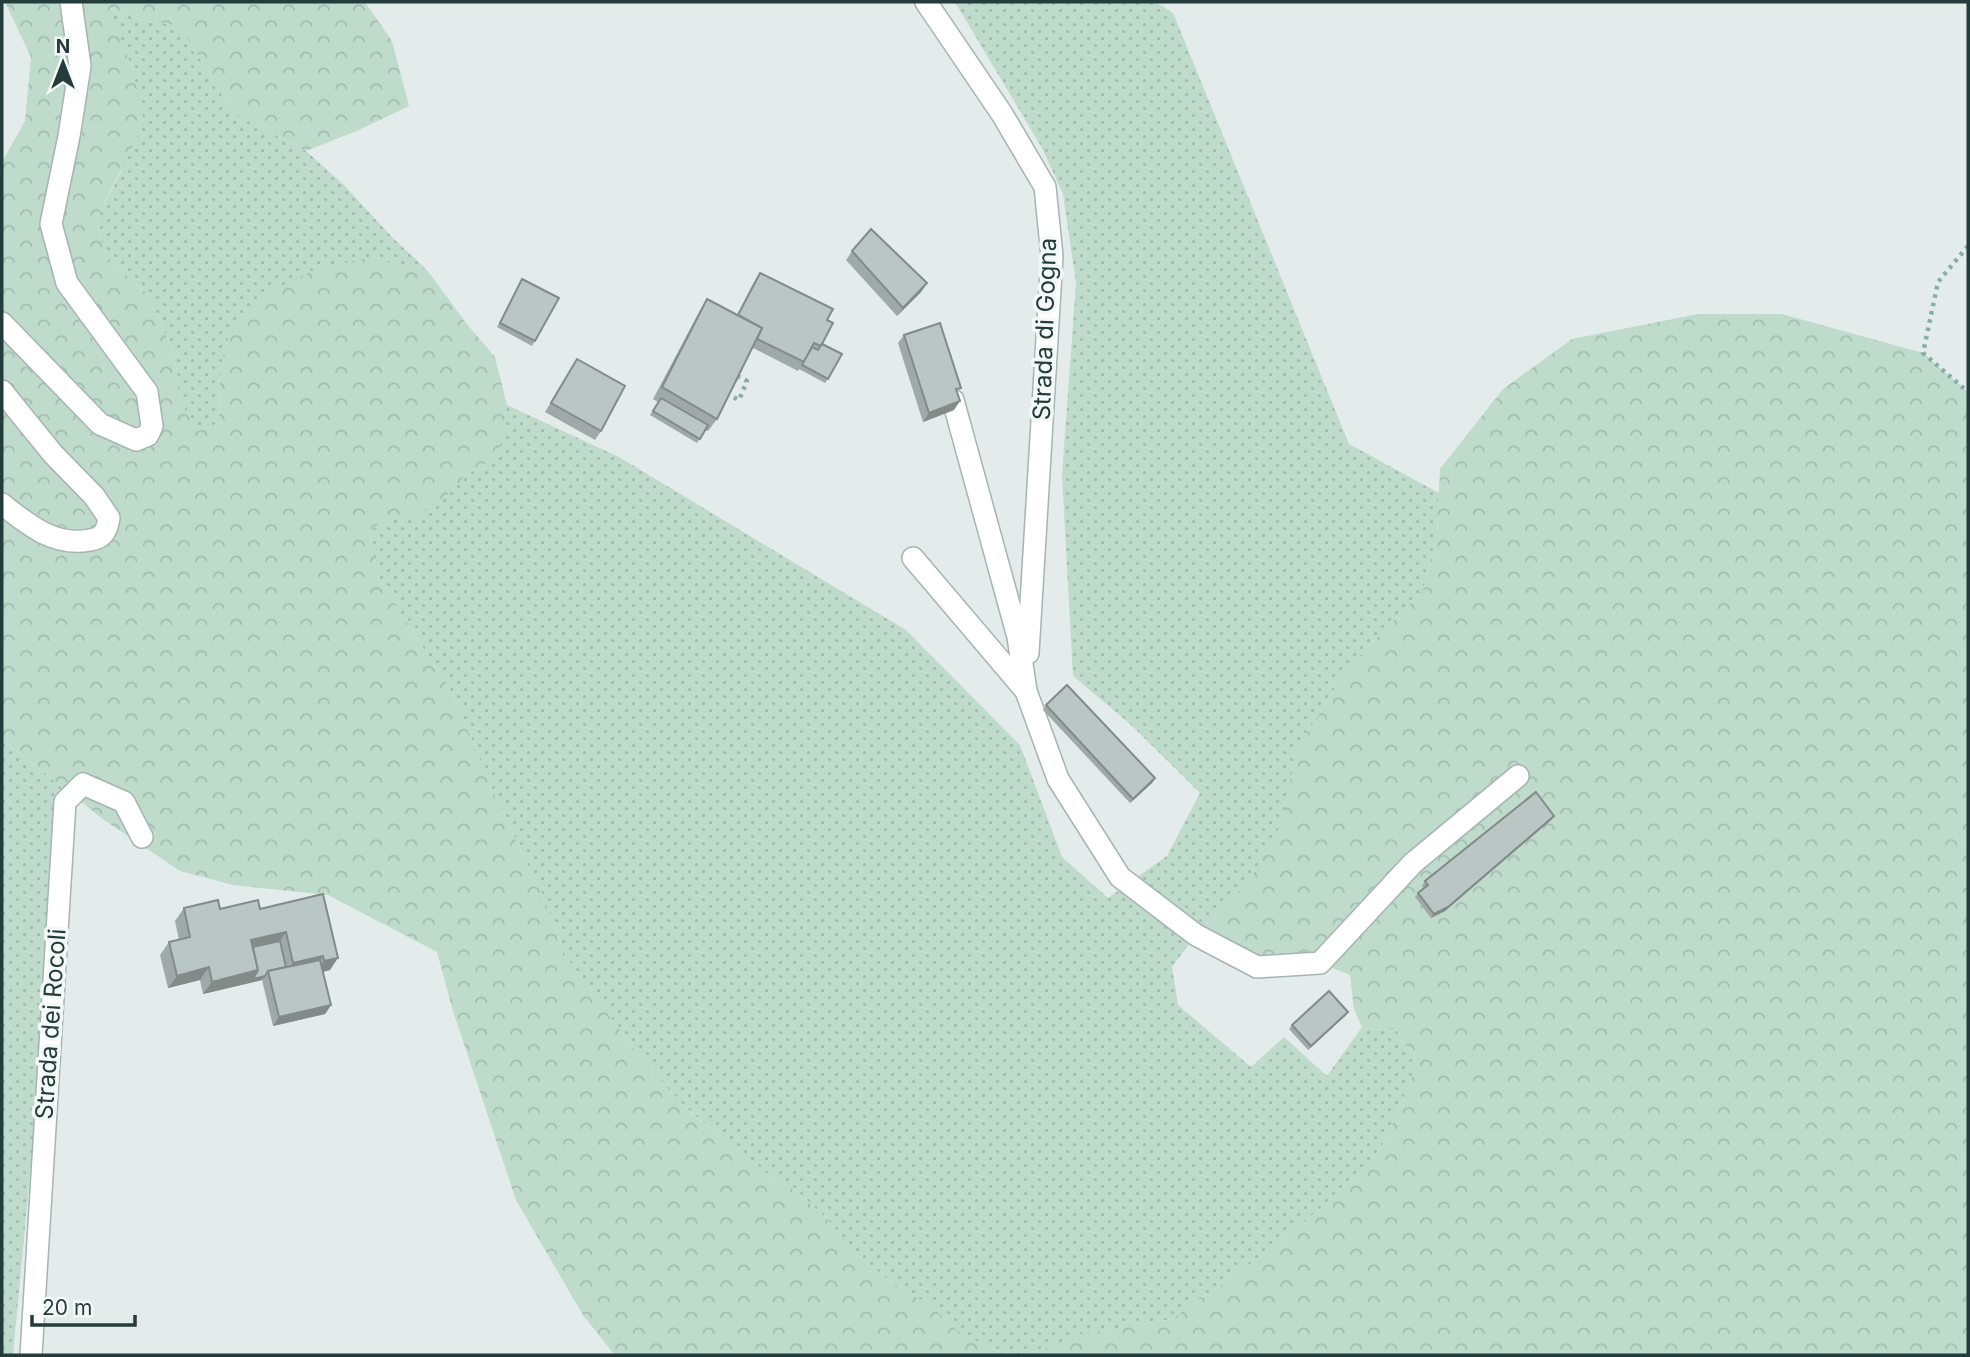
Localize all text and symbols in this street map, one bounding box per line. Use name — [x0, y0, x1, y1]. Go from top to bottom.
north arrow — [28, 28, 98, 98]
text: N — [56, 35, 70, 58]
street label: Strada di Gogna — [1027, 237, 1062, 421]
street label: Strada dei Rocoli — [29, 928, 72, 1120]
scale bar — [32, 1284, 135, 1328]
text: 20 m — [42, 1295, 92, 1320]

